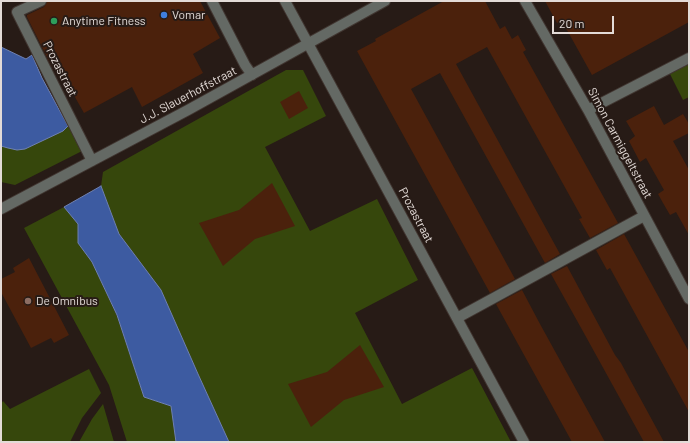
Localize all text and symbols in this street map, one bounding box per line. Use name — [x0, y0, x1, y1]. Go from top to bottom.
place label: Vomar — [172, 8, 205, 22]
scale bar — [554, 8, 616, 34]
marker: Vomar — [159, 10, 169, 20]
place label: Anytime Fitness — [62, 14, 146, 28]
marker: Anytime Fitness — [49, 16, 59, 26]
text: 20 m — [559, 16, 585, 30]
street label: Prozastraat — [40, 39, 80, 99]
street label: J.J. Slauerhoffstraat — [137, 63, 239, 127]
street label: Simon Carmiggeltstraat — [585, 85, 655, 201]
street label: Prozastraat — [395, 185, 437, 245]
place label: De Omnibus — [36, 294, 98, 308]
marker: De Omnibus — [23, 296, 33, 306]

